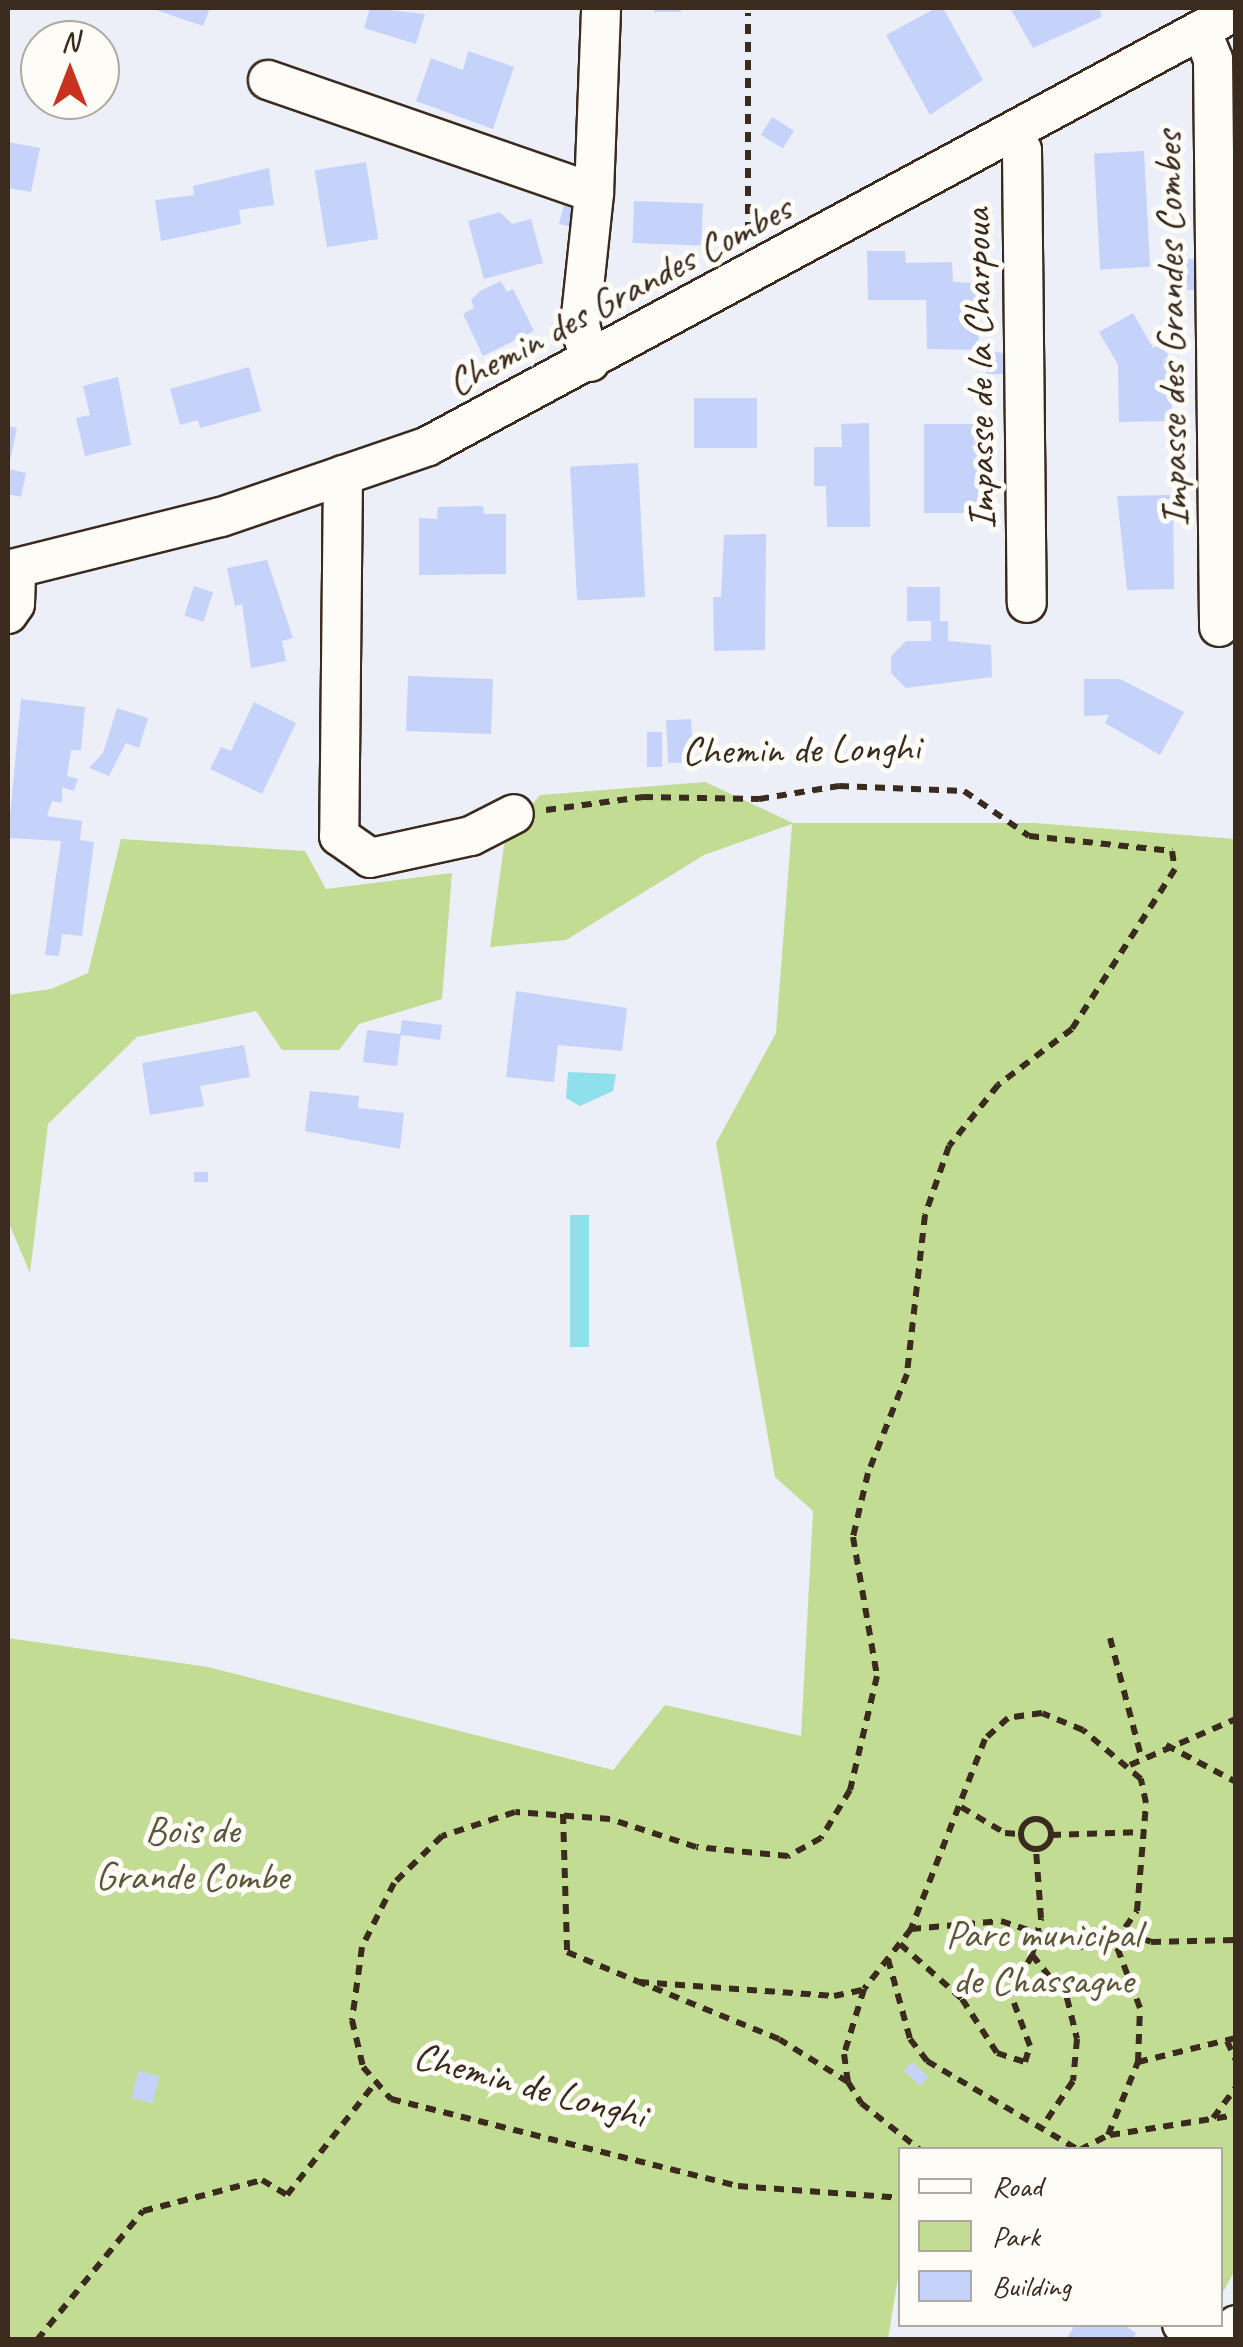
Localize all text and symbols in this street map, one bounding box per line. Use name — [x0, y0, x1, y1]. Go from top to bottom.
north arrow — [20, 20, 120, 120]
text: N — [61, 24, 79, 59]
street label: Impasse des Grandes Combes — [1144, 132, 1198, 526]
street label: Chemin des Grandes Combes — [439, 184, 799, 406]
street label: Impasse de la Charpoua — [952, 207, 1006, 531]
street label: Chemin de Longhi — [682, 723, 920, 775]
park label: Bois de Grande Combe — [95, 1806, 289, 1900]
park label: Parc municipal de Chassagne — [945, 1910, 1141, 2004]
street label: Chemin de Longhi — [409, 2031, 651, 2139]
legend — [898, 2147, 1223, 2327]
text: Road — [992, 2167, 1042, 2205]
text: Park — [992, 2217, 1040, 2255]
text: Building — [992, 2267, 1071, 2305]

